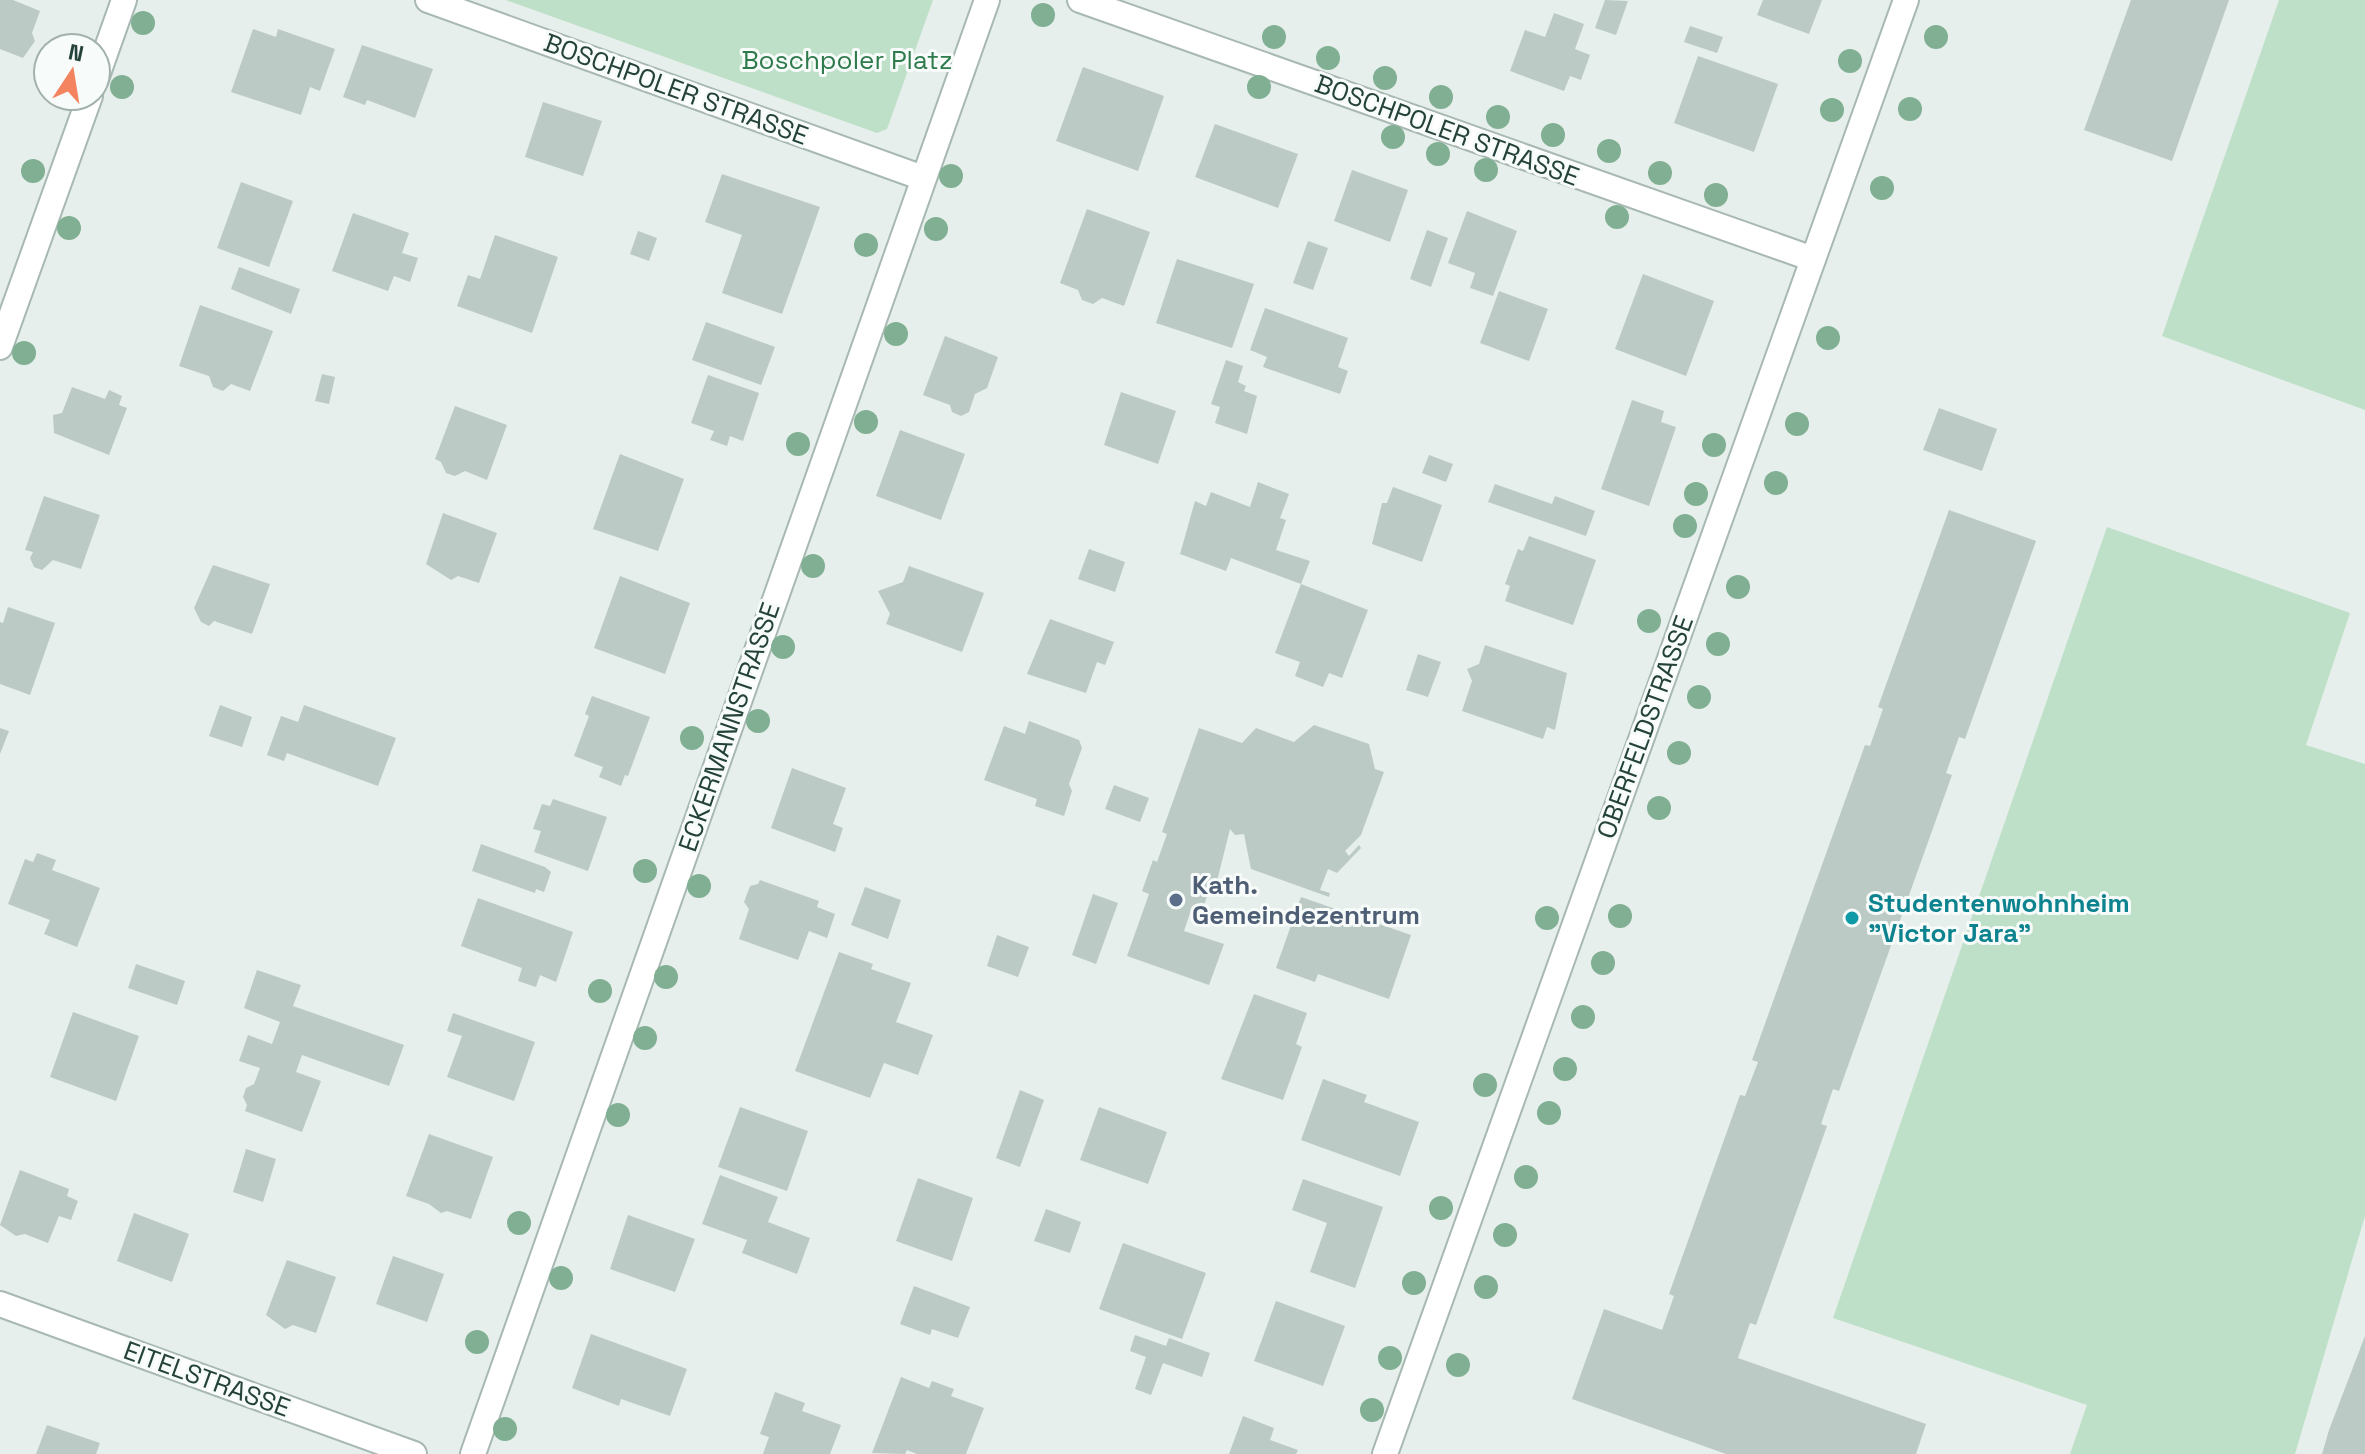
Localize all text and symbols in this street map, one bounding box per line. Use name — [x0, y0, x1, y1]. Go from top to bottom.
street label: BOSCHPOLER STRASSE — [539, 25, 813, 153]
north arrow — [32, 32, 112, 112]
text: N — [66, 37, 86, 68]
park label: Boschpoler Platz — [741, 43, 953, 77]
street label: BOSCHPOLER STRASSE — [1310, 66, 1584, 194]
street label: ECKERMANNSTRASSE — [670, 598, 788, 856]
street label: OBERFELDSTRASSE — [1589, 611, 1701, 843]
place label: Kath. Gemeindezentrum — [1192, 868, 1420, 932]
place label: Studentenwohnheim "Victor Jara" — [1868, 886, 2130, 950]
marker: Kath. Gemeindezentrum — [1167, 891, 1185, 909]
marker: Studentenwohnheim "Victor Jara" — [1843, 909, 1861, 927]
street label: EITELSTRASSE — [119, 1333, 295, 1425]

